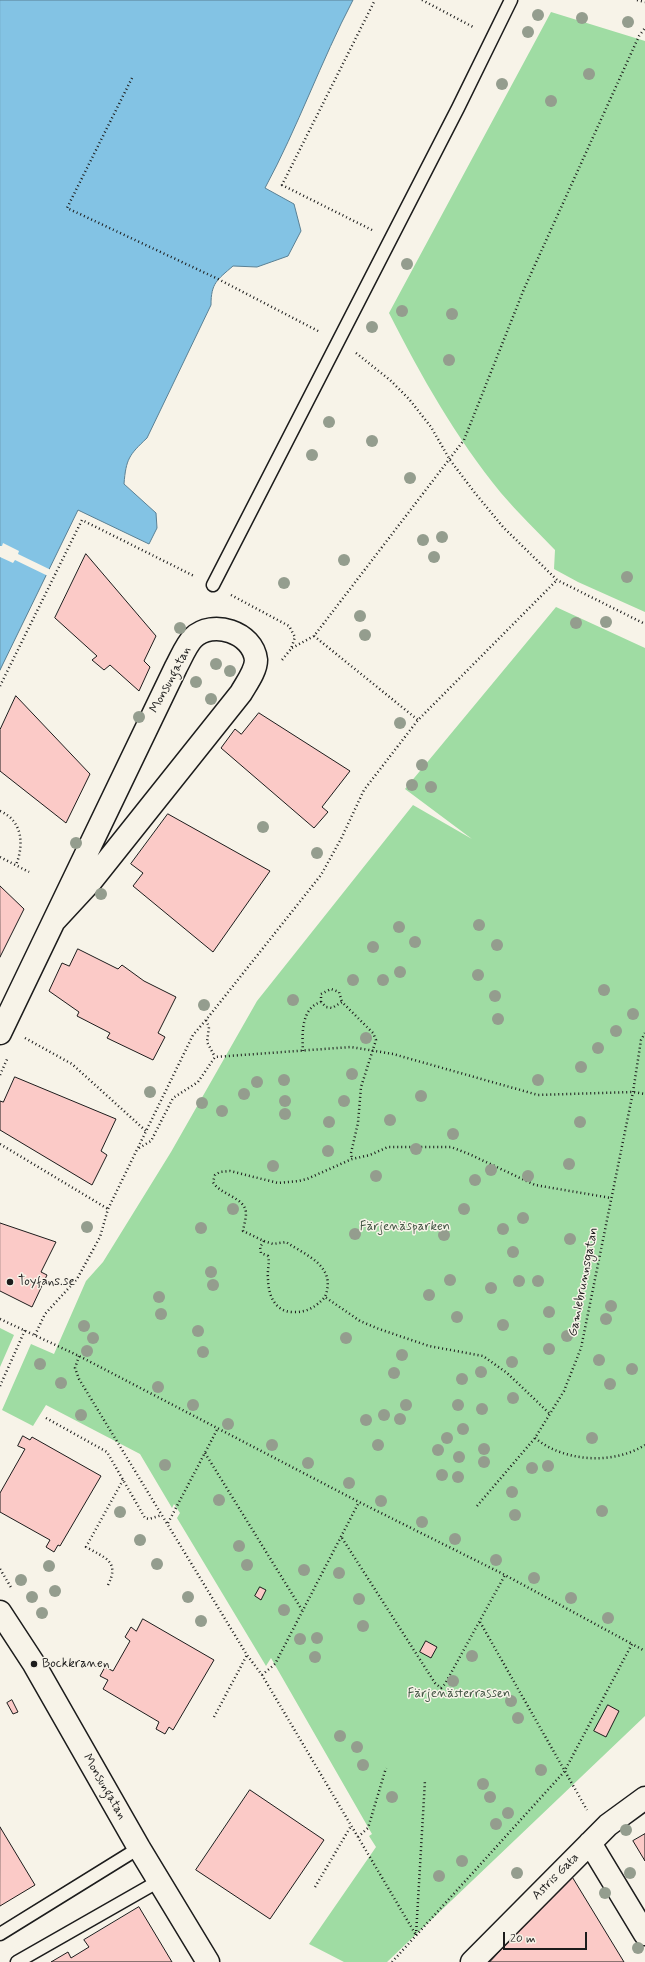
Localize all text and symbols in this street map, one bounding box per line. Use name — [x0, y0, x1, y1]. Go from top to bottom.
street label: Monsungatan — [147, 644, 195, 716]
park label: Färjenäsparken — [360, 1219, 450, 1235]
street label: Gamlebrunnsgatan — [566, 1226, 602, 1338]
place label: Toyfans.se — [18, 1274, 75, 1290]
marker: Toyfans.se — [5, 1277, 15, 1287]
place label: Bockkranen — [42, 1656, 109, 1672]
marker: Bockkranen — [29, 1659, 39, 1669]
park label: Färjenästerrassen — [408, 1686, 510, 1702]
street label: Monsungatan — [79, 1751, 129, 1823]
street label: Astris Gata — [529, 1850, 583, 1904]
scale bar — [505, 1924, 589, 1950]
text: 20 m — [510, 1931, 536, 1947]

